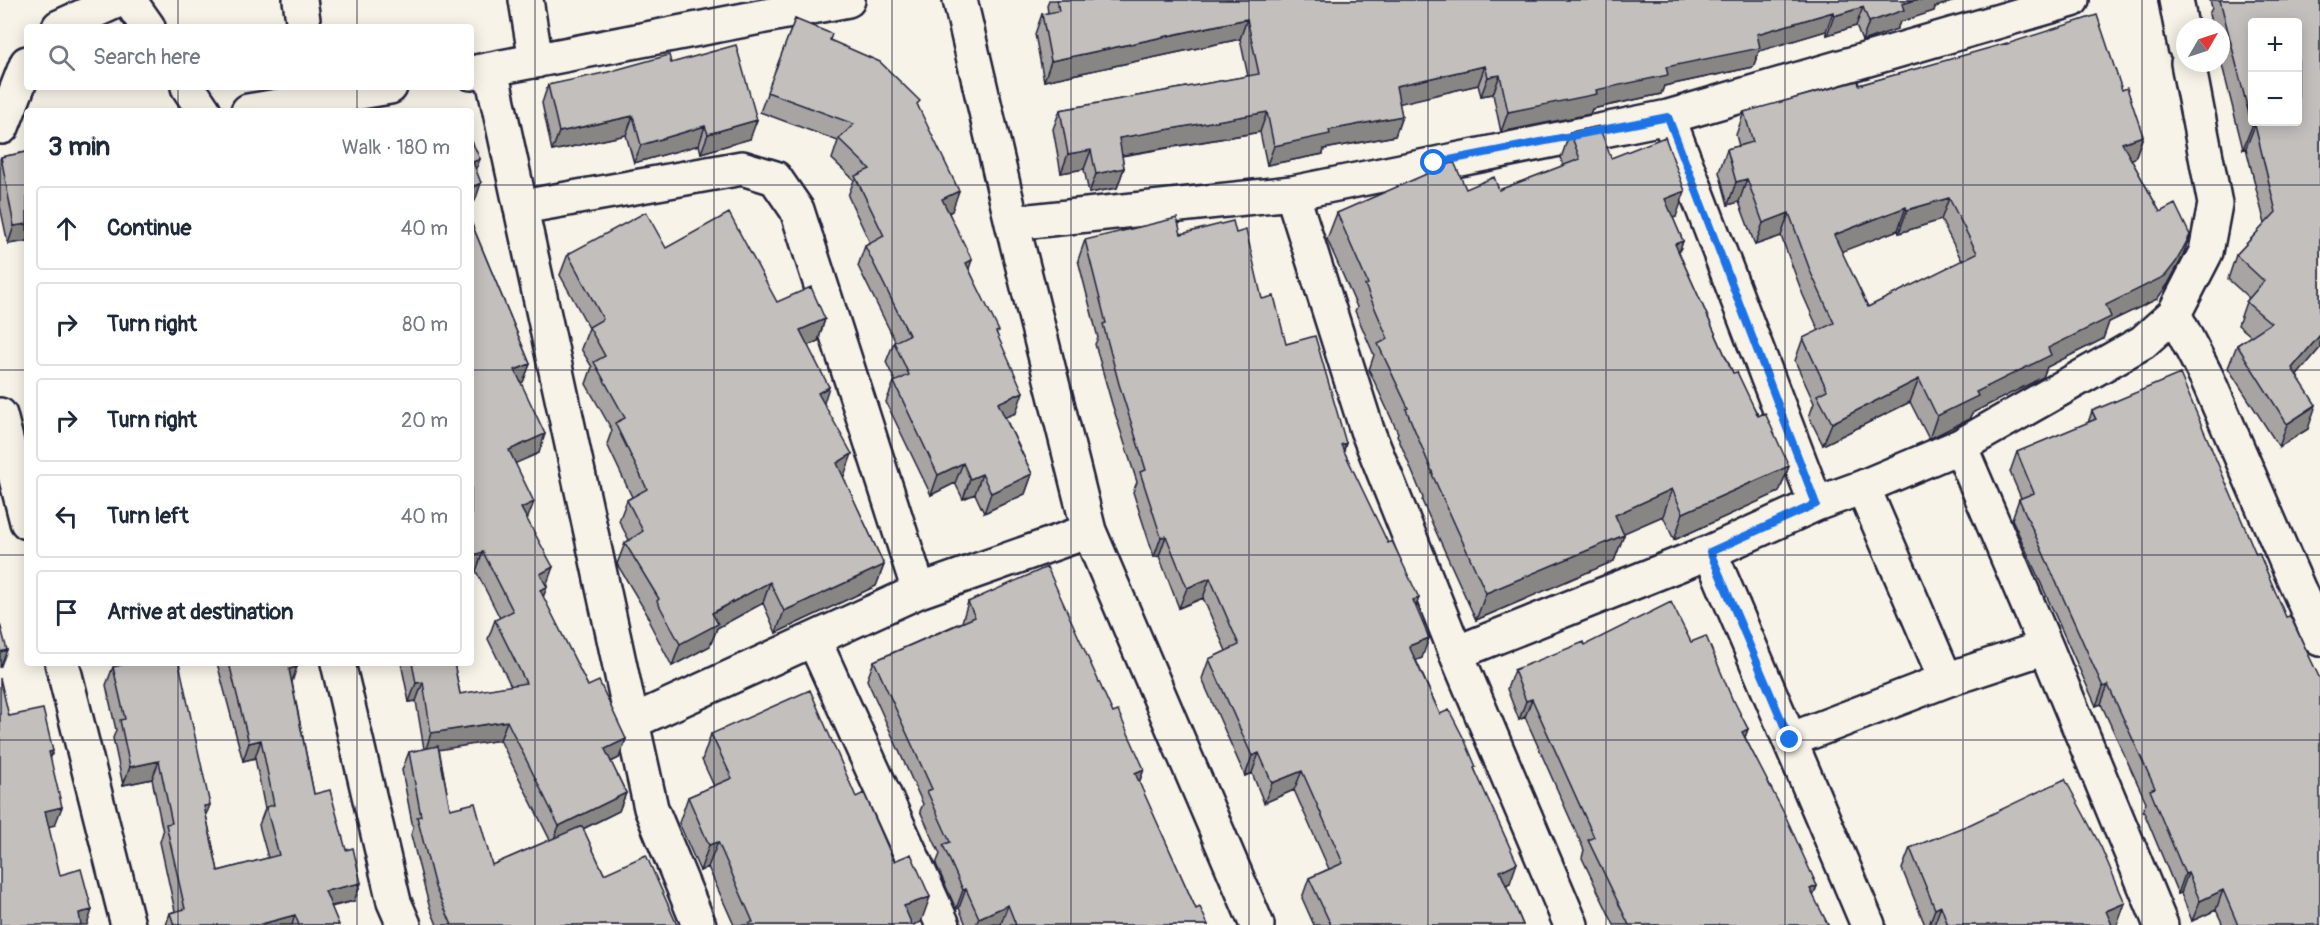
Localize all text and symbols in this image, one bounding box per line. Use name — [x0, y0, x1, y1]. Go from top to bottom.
north arrow — [2176, 18, 2230, 72]
map controls — [2248, 18, 2302, 126]
button: + — [2248, 18, 2302, 72]
search box — [24, 24, 474, 90]
icon: search — [45, 41, 78, 74]
text: Search here — [93, 43, 200, 71]
button: − — [2248, 72, 2302, 126]
text: 3 min — [48, 131, 110, 163]
text: Walk · 180 m — [342, 135, 450, 160]
route start — [1420, 149, 1446, 175]
icon: ahead — [50, 212, 83, 245]
text: Continue — [107, 214, 191, 242]
text: 40 m — [401, 216, 448, 241]
icon: right — [50, 308, 83, 341]
text: Turn right — [107, 310, 197, 338]
text: 80 m — [402, 312, 448, 337]
icon: right — [50, 404, 83, 437]
text: Turn right — [107, 406, 197, 434]
text: 20 m — [401, 408, 448, 433]
icon: left — [50, 500, 83, 533]
text: Turn left — [107, 502, 189, 530]
text: 40 m — [401, 504, 448, 529]
icon: arrive — [50, 596, 83, 629]
text: Arrive at destination — [107, 598, 293, 626]
route end — [1776, 726, 1802, 752]

